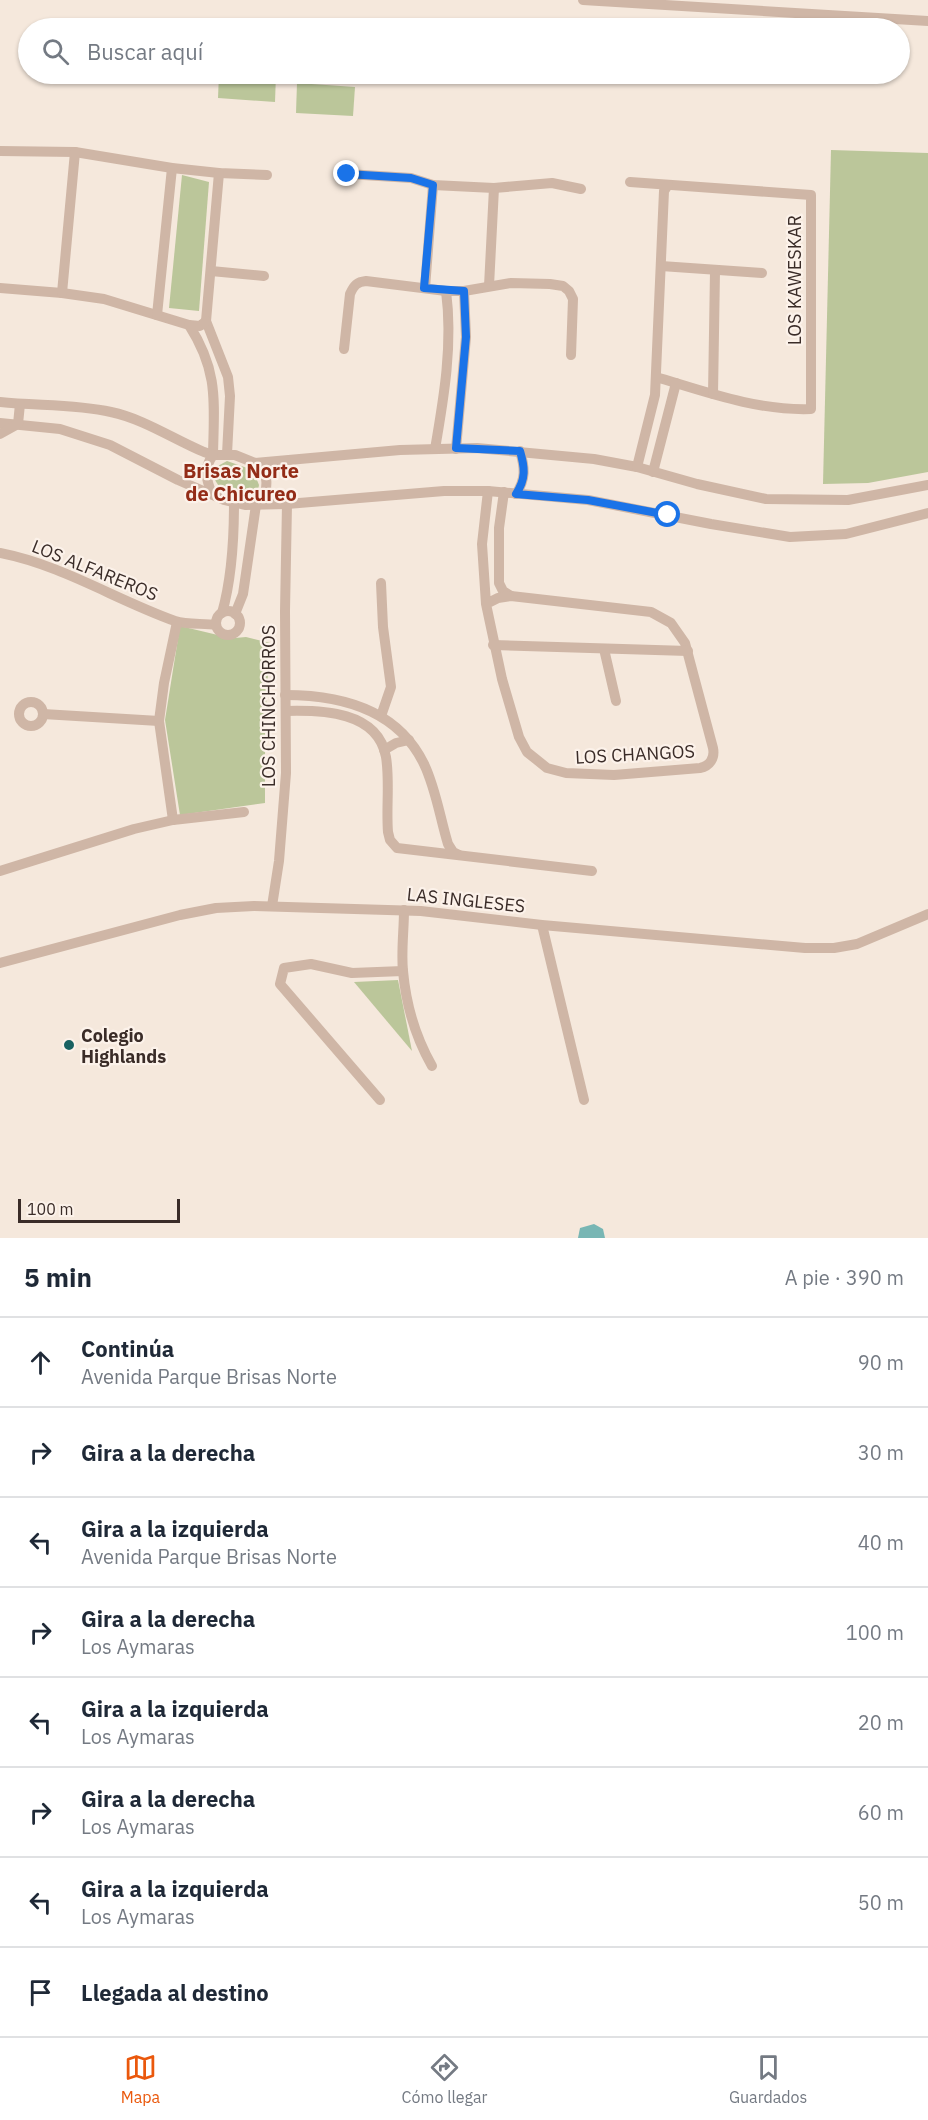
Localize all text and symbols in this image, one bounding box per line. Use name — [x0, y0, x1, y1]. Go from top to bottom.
search box — [18, 18, 910, 84]
icon: search — [39, 35, 72, 68]
text: Buscar aquí — [87, 37, 203, 66]
route end — [333, 160, 359, 186]
street label: LOS KAWESKAR — [783, 215, 806, 345]
district label: Brisas Norte de Chicureo — [183, 457, 299, 507]
route start — [654, 501, 680, 527]
street label: LOS ALFAREROS — [29, 534, 161, 606]
street label: LOS CHINCHORROS — [257, 625, 280, 787]
street label: LOS CHANGOS — [575, 739, 695, 769]
street label: LAS INGLESES — [406, 882, 526, 918]
place label: Colegio Highlands — [81, 1024, 166, 1068]
marker: Colegio Highlands — [62, 1038, 76, 1052]
scale bar — [18, 1196, 180, 1224]
text: 100 m — [27, 1199, 74, 1219]
text: 5 min — [24, 1260, 92, 1294]
text: A pie · 390 m — [785, 1264, 904, 1291]
text: Continúa — [81, 1334, 174, 1363]
icon: ahead — [24, 1346, 57, 1379]
text: 90 m — [858, 1349, 904, 1376]
text: Avenida Parque Brisas Norte — [81, 1363, 337, 1390]
icon: right — [24, 1436, 57, 1469]
text: Gira a la derecha — [81, 1438, 255, 1467]
text: 30 m — [858, 1439, 904, 1466]
text: Gira a la izquierda — [81, 1514, 269, 1543]
icon: left — [24, 1526, 57, 1559]
text: 40 m — [858, 1529, 904, 1556]
text: Avenida Parque Brisas Norte — [81, 1543, 337, 1570]
text: Gira a la derecha — [81, 1604, 255, 1633]
icon: right — [24, 1616, 57, 1649]
text: 100 m — [846, 1619, 904, 1646]
text: Los Aymaras — [81, 1633, 195, 1660]
text: Gira a la izquierda — [81, 1694, 269, 1723]
icon: left — [24, 1706, 57, 1739]
text: 20 m — [858, 1709, 904, 1736]
text: Los Aymaras — [81, 1723, 195, 1750]
text: Gira a la derecha — [81, 1784, 255, 1813]
icon: right — [24, 1796, 57, 1829]
text: 60 m — [858, 1799, 904, 1826]
text: Los Aymaras — [81, 1813, 195, 1840]
text: Gira a la izquierda — [81, 1874, 269, 1903]
icon: left — [24, 1886, 57, 1919]
text: 50 m — [858, 1889, 904, 1916]
text: Los Aymaras — [81, 1903, 195, 1930]
icon: arrive — [24, 1976, 57, 2009]
text: Llegada al destino — [81, 1978, 269, 2007]
tab: Mapa — [121, 2051, 160, 2107]
tab: Cómo llegar — [402, 2051, 487, 2107]
tab: Guardados — [729, 2051, 807, 2107]

